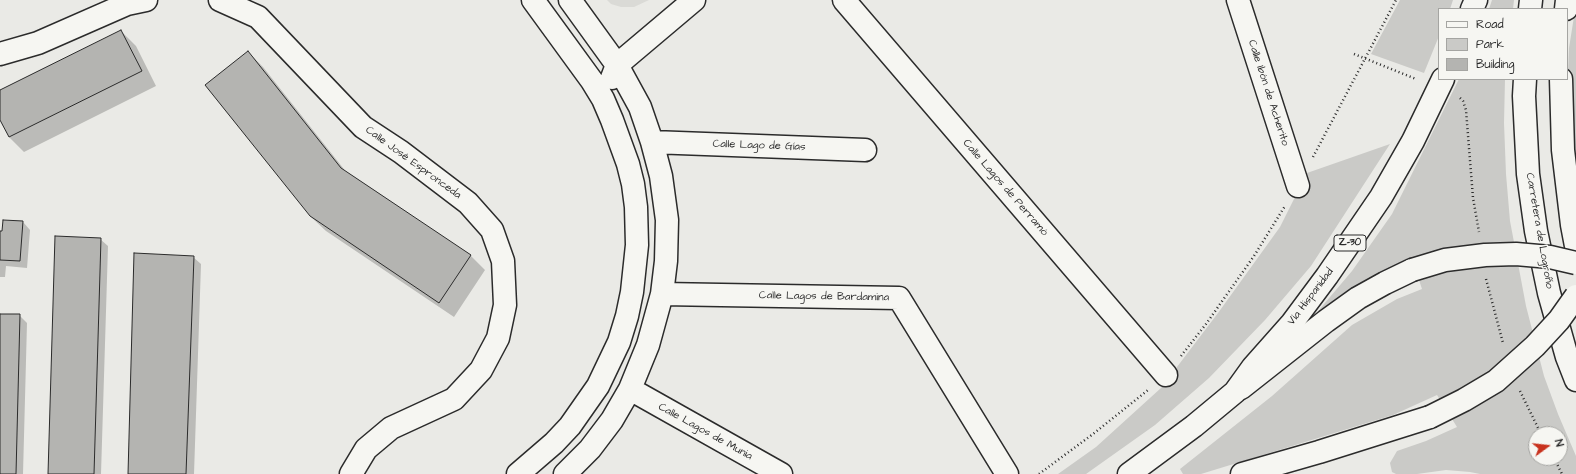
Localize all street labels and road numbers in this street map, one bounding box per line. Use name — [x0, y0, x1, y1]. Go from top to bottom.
street label: Calle Ibón de Acherito — [1245, 38, 1291, 148]
street label: Calle José Espronceda — [363, 124, 463, 202]
street label: Calle Lagos de Perramó — [959, 137, 1051, 239]
street label: Calle Lago de Gías — [712, 138, 806, 154]
street label: Carretera de Logroño — [1522, 172, 1556, 290]
road number: Z-30 — [1334, 235, 1366, 251]
street label: Vía Hispanidad — [1285, 266, 1337, 328]
street label: Calle Lagos de Bardamina — [759, 289, 889, 305]
street label: Calle Lagos de Munia — [656, 401, 754, 463]

